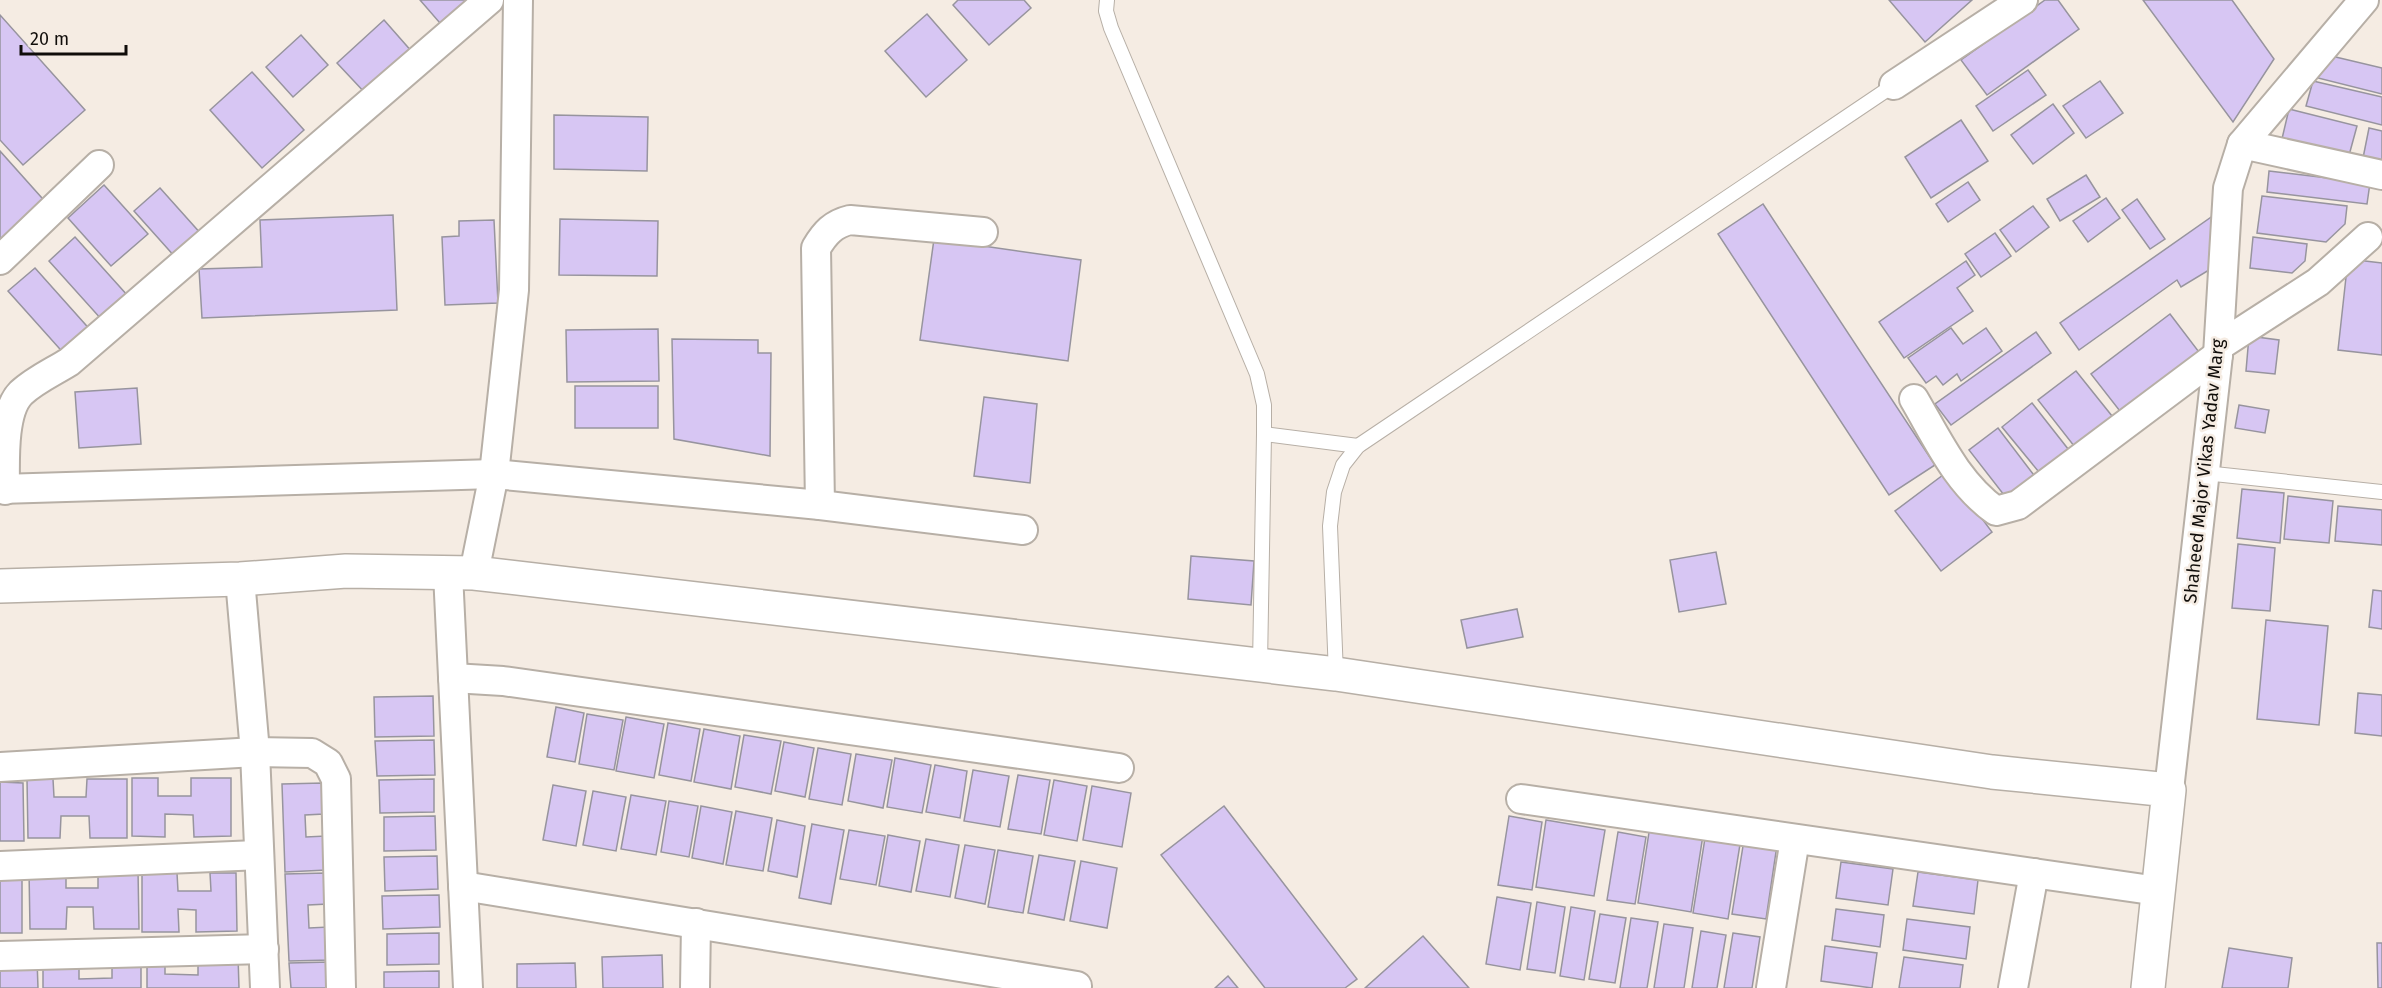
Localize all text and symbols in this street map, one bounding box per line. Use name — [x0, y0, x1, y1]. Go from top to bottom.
scale bar — [21, 18, 126, 56]
text: 20 m — [30, 28, 69, 50]
street label: Shaheed Major Vikas Yadav Marg — [2179, 337, 2229, 604]

